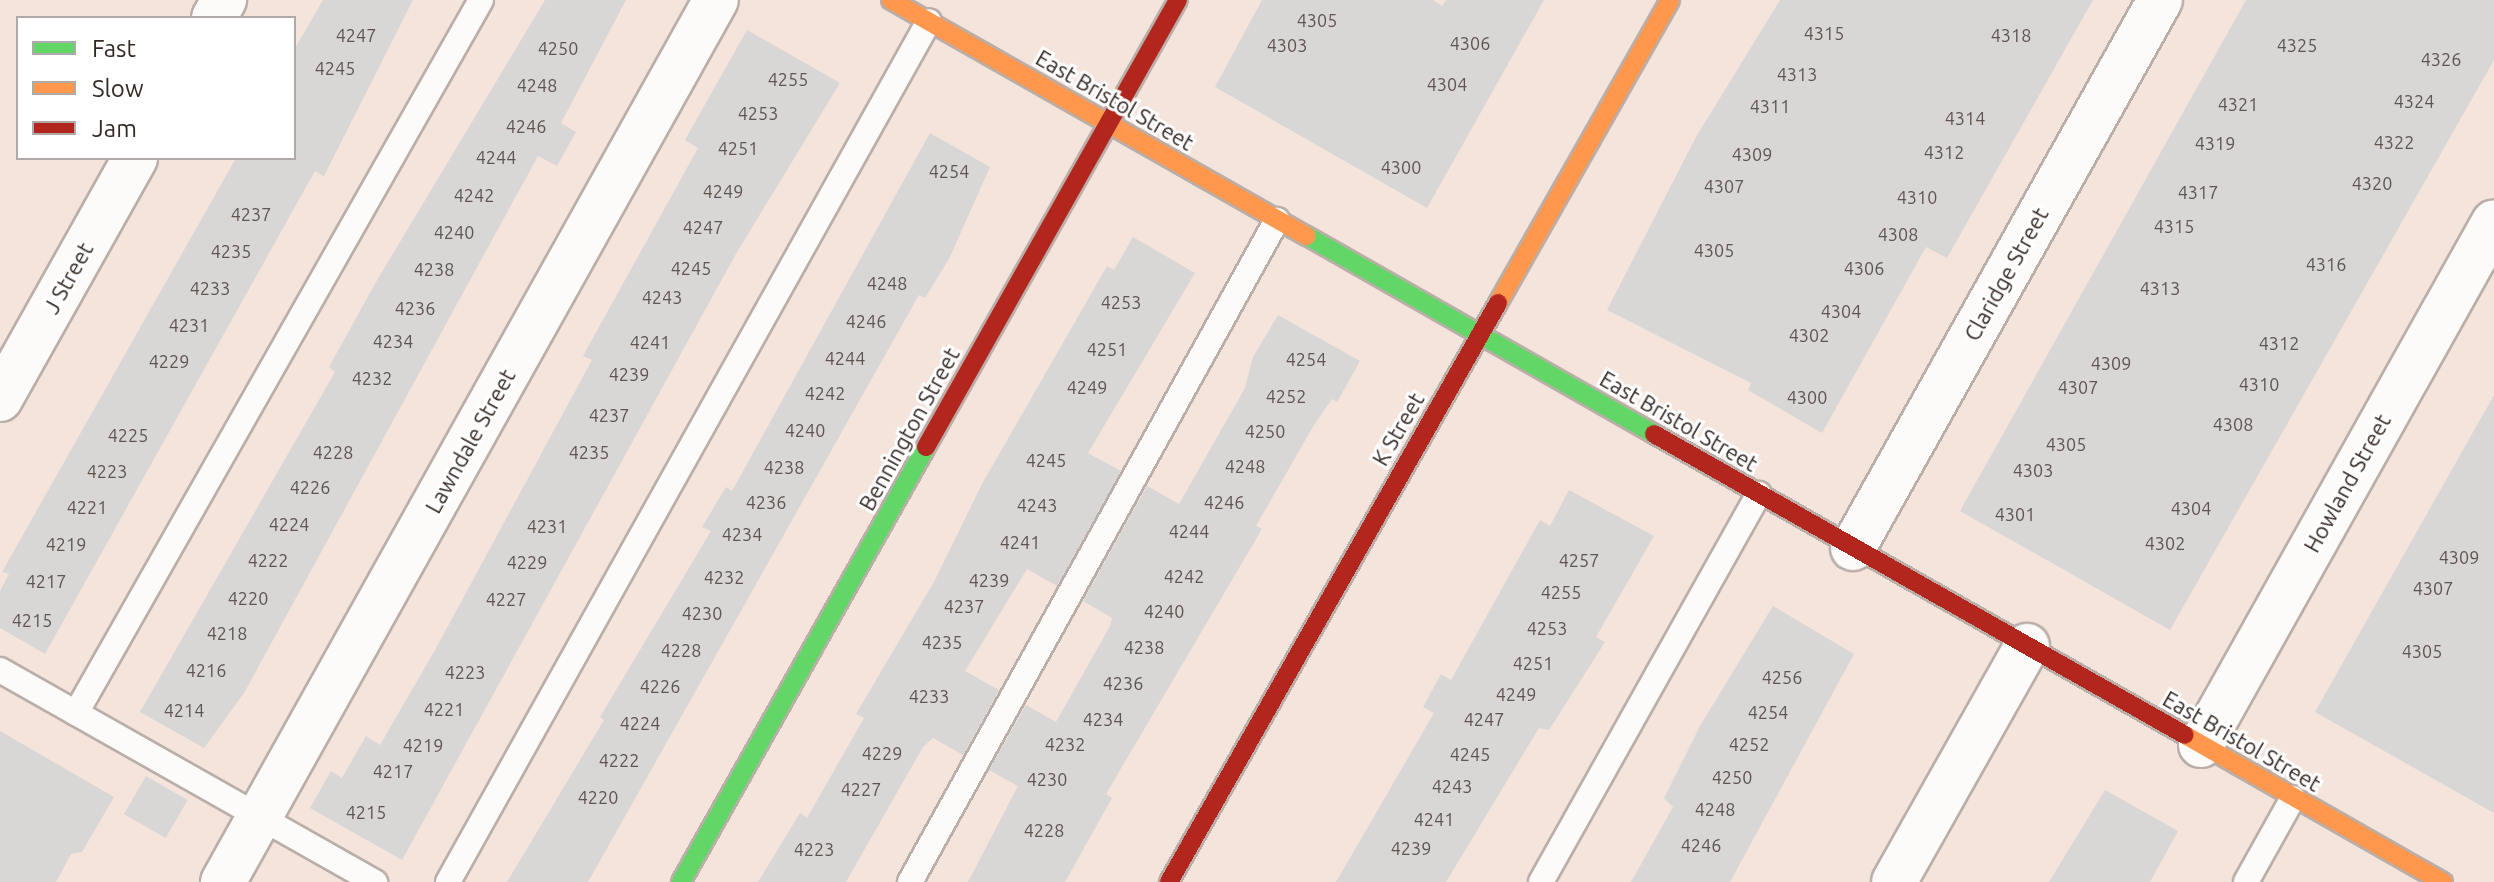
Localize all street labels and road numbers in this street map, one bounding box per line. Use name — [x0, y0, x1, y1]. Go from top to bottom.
street label: East Bristol Street — [1031, 44, 1199, 156]
street label: Claridge Street — [1958, 203, 2054, 345]
street label: J Street — [38, 238, 98, 318]
street label: Bennington Street — [853, 343, 965, 515]
street label: Lawndale Street — [420, 364, 520, 518]
street label: East Bristol Street — [1595, 365, 1763, 477]
street label: K Street — [1367, 388, 1429, 470]
street label: Howland Street — [2298, 409, 2396, 557]
street label: East Bristol Street — [2158, 685, 2326, 797]

